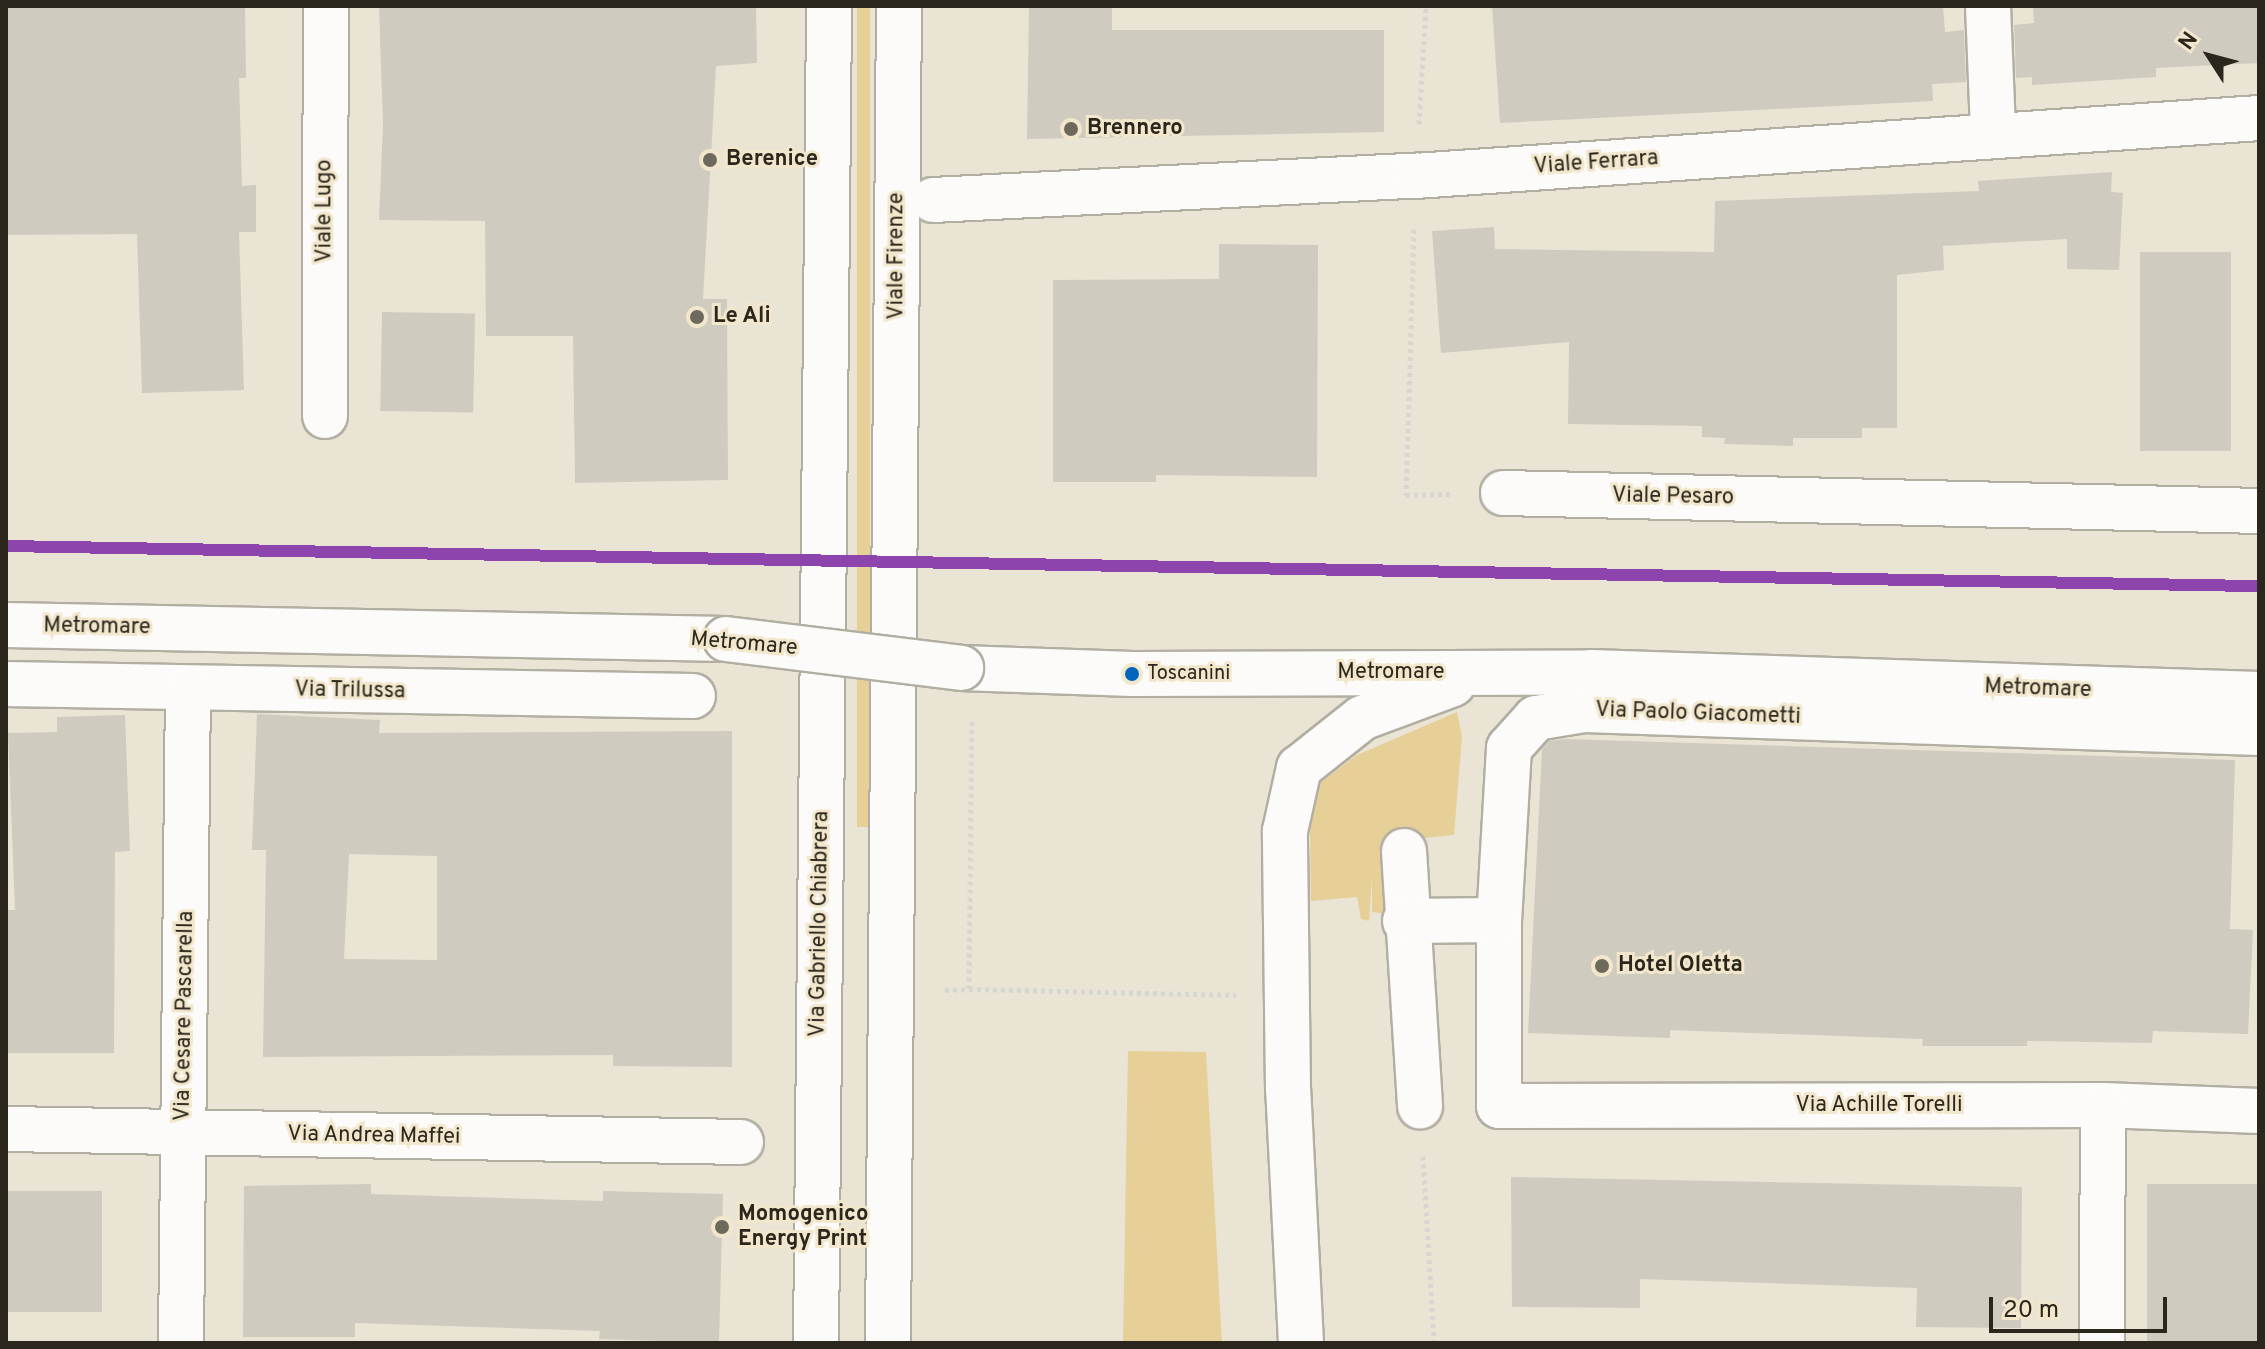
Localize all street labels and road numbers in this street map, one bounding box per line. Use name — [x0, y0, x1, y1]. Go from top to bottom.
street label: Viale Ferrara — [1533, 145, 1659, 181]
street label: Viale Lugo — [312, 159, 338, 263]
street label: Viale Firenze — [884, 192, 910, 320]
street label: Viale Pesaro — [1612, 483, 1734, 511]
street label: Metromare — [43, 613, 151, 641]
street label: Metromare — [689, 626, 799, 662]
street label: Metromare — [1337, 660, 1445, 686]
street label: Metromare — [1984, 674, 2092, 704]
street label: Via Trilussa — [294, 677, 406, 705]
street label: Via Paolo Giacometti — [1595, 697, 1801, 731]
street label: Via Gabriello Chiabrera — [805, 811, 835, 1037]
street label: Via Cesare Pascarella — [170, 911, 200, 1121]
street label: Via Achille Torelli — [1795, 1093, 1963, 1119]
street label: Via Andrea Maffei — [287, 1121, 461, 1151]

